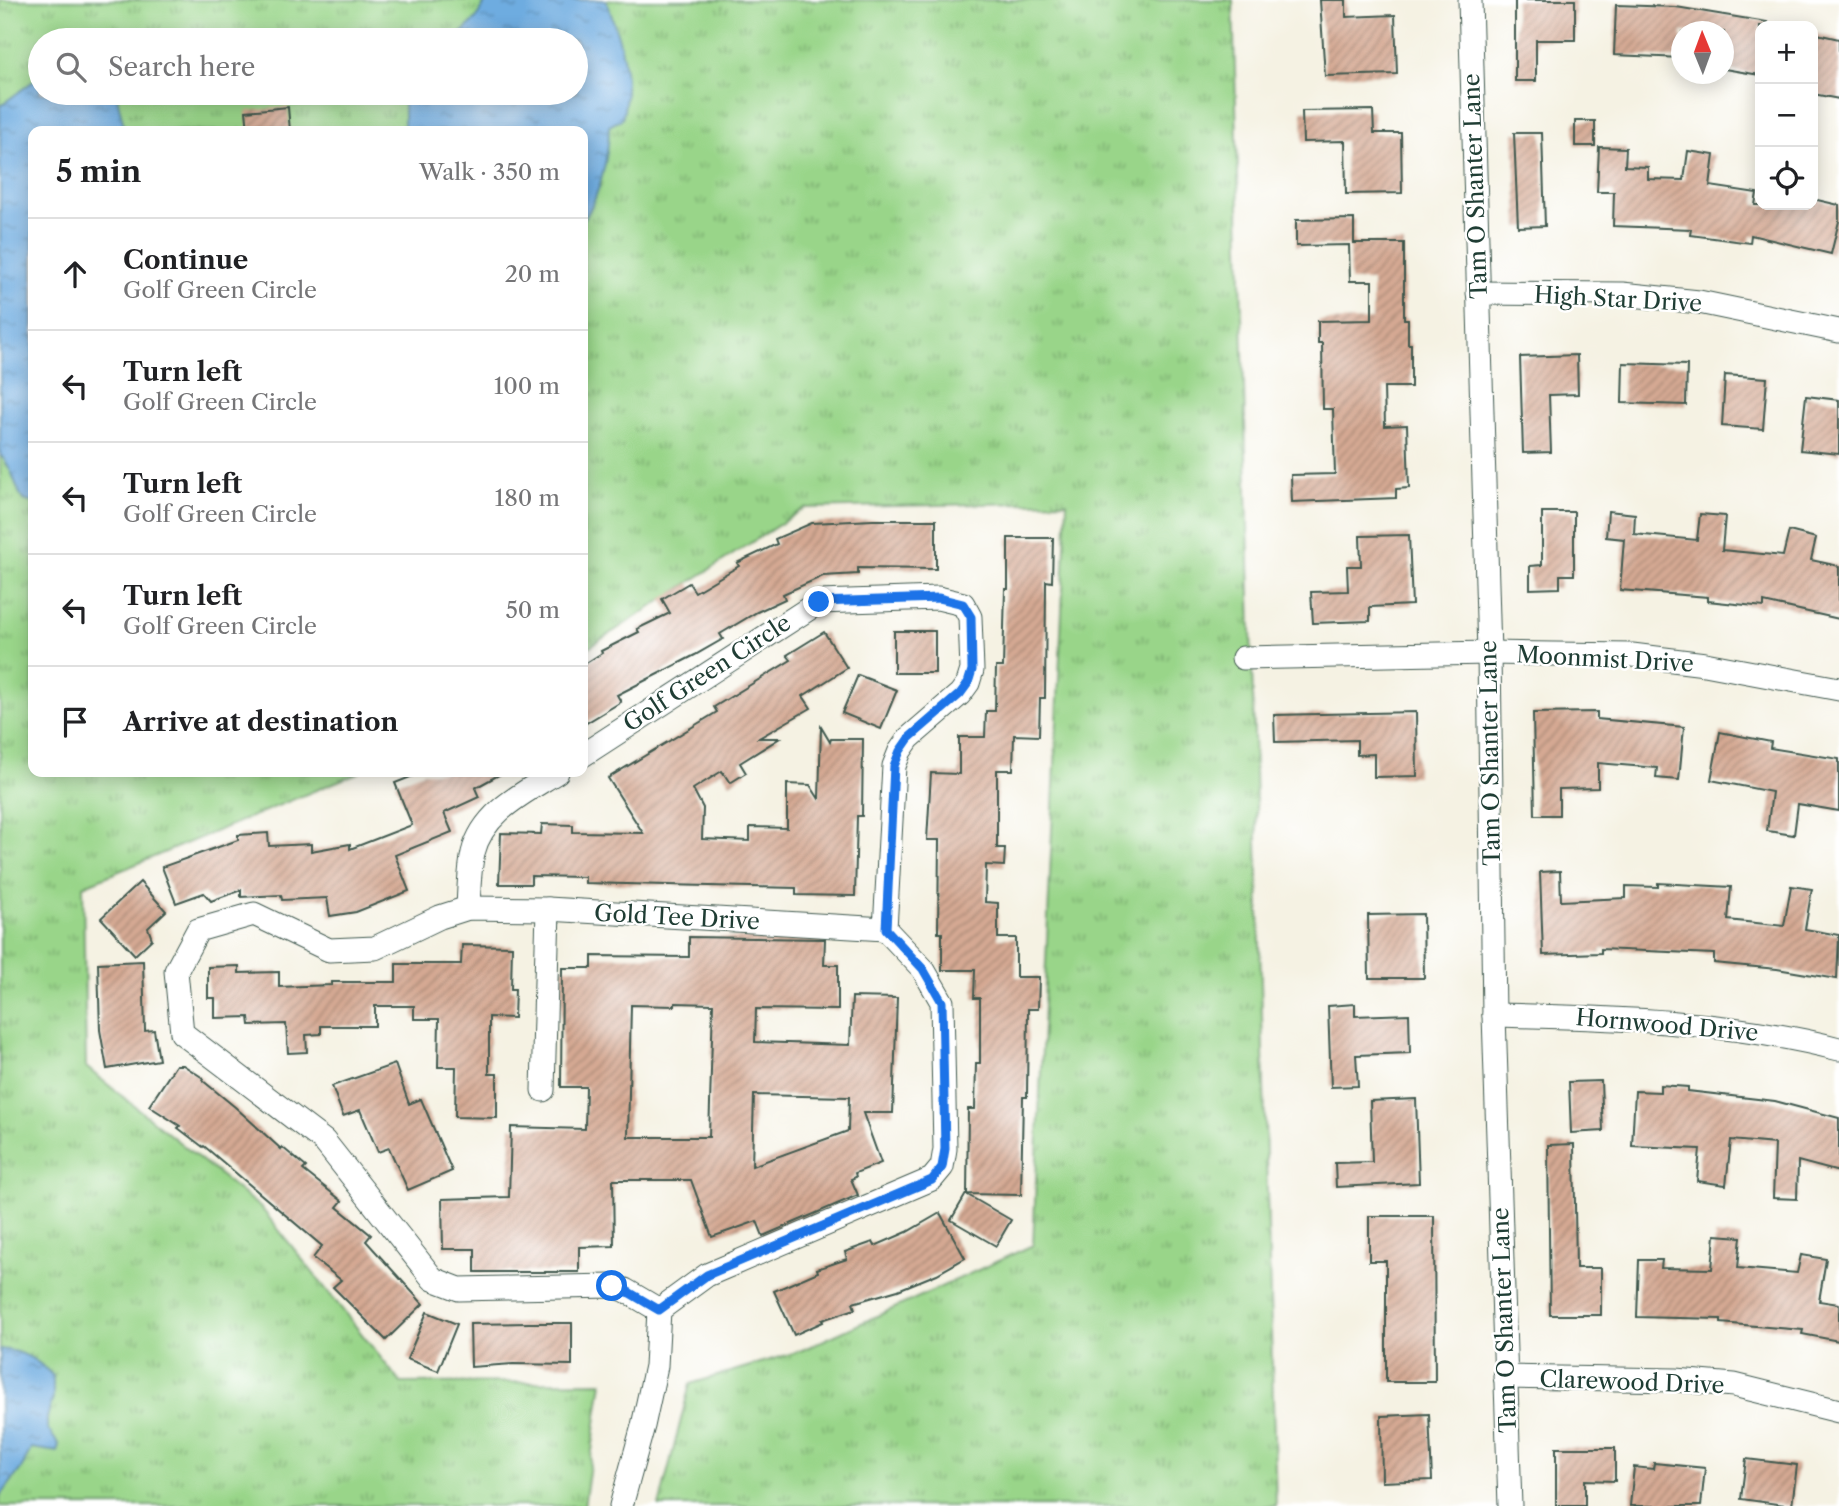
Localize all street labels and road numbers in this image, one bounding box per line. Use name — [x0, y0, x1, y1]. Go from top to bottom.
street label: Tam O Shanter Lane — [1457, 73, 1493, 299]
street label: High Star Drive — [1533, 281, 1703, 317]
street label: Golf Green Circle — [618, 608, 796, 738]
street label: Tam O Shanter Lane — [1474, 640, 1506, 866]
street label: Moonmist Drive — [1516, 640, 1694, 678]
street label: Gold Tee Drive — [594, 899, 760, 935]
street label: Hornwood Drive — [1574, 1003, 1760, 1047]
street label: Tam O Shanter Lane — [1486, 1207, 1522, 1433]
street label: Clarewood Drive — [1539, 1365, 1725, 1399]

